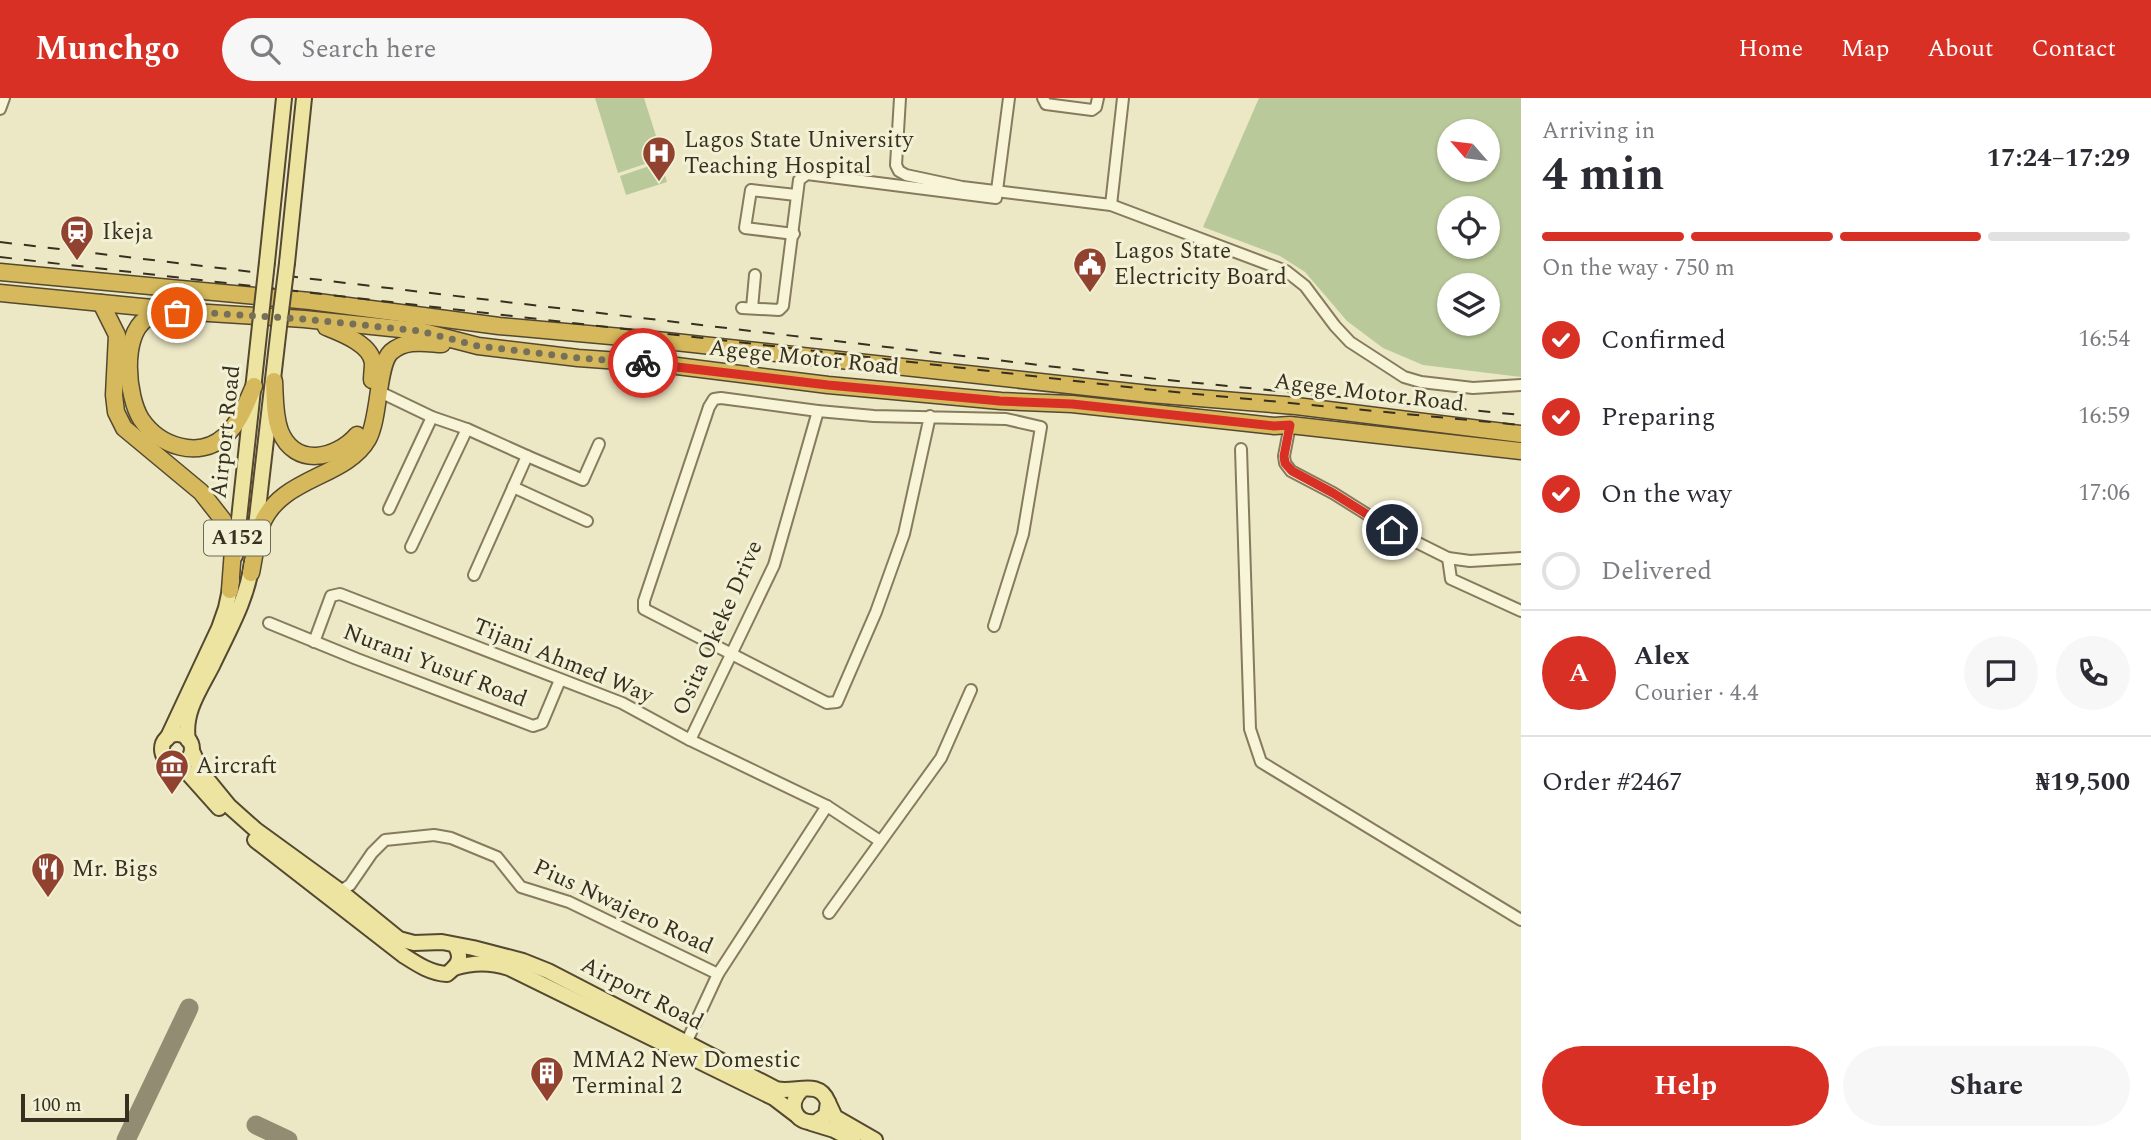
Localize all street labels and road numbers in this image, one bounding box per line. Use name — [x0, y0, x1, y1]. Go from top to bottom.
street label: Agege Motor Road — [707, 331, 901, 385]
street label: Airport Road — [202, 363, 250, 500]
street label: Agege Motor Road — [1272, 364, 1466, 422]
road number: A152 — [204, 520, 270, 556]
street label: Osita Okeke Drive — [664, 535, 772, 721]
street label: Tijani Ahmed Way — [468, 609, 659, 713]
street label: Nurani Yusuf Road — [338, 615, 532, 717]
street label: Pius Nwajero Road — [527, 850, 719, 964]
street label: Airport Road — [574, 948, 710, 1040]

